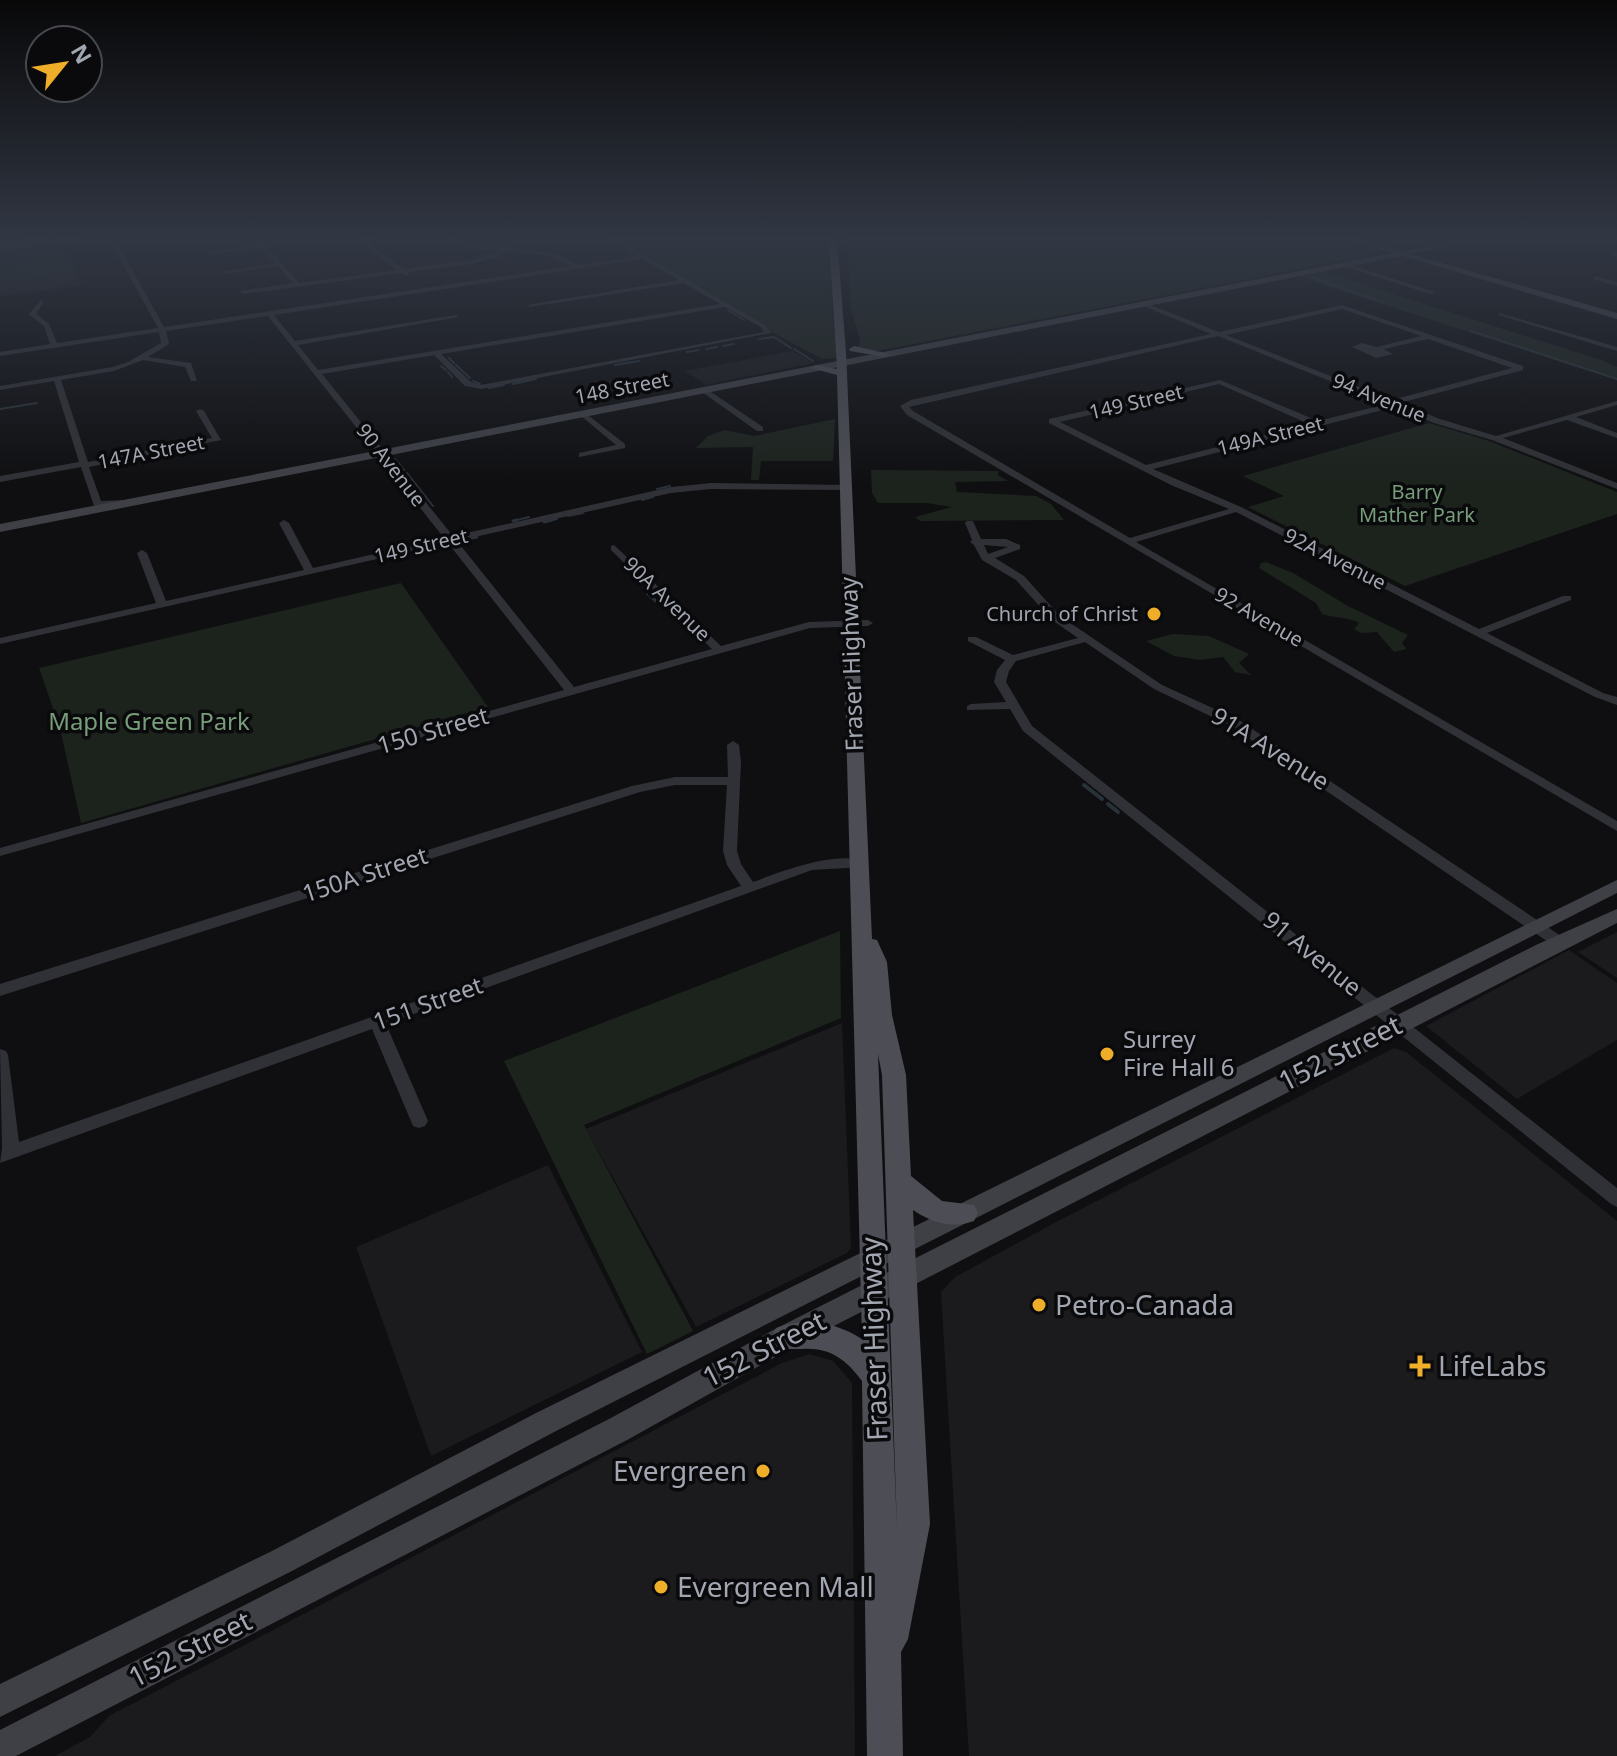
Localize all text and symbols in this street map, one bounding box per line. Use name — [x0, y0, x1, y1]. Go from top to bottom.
north arrow — [24, 24, 104, 104]
text: N — [65, 38, 100, 69]
street label: 148 Street — [573, 365, 671, 410]
street label: 94 Avenue — [1329, 367, 1430, 428]
street label: 149 Street — [1086, 378, 1185, 425]
street label: 149A Street — [1214, 409, 1326, 462]
street label: 90 Avenue — [350, 418, 432, 512]
street label: 147A Street — [95, 428, 207, 475]
park label: Barry Mather Park — [1359, 478, 1475, 528]
street label: 92A Avenue — [1280, 521, 1391, 596]
street label: 149 Street — [371, 522, 470, 569]
street label: 90A Avenue — [618, 550, 717, 647]
street label: Fraser Highway — [831, 575, 870, 752]
street label: 92 Avenue — [1210, 580, 1309, 653]
place label: Church of Christ — [986, 600, 1138, 627]
marker: Church of Christ — [1145, 605, 1163, 623]
street label: 150 Street — [373, 698, 492, 761]
street label: 91A Avenue — [1206, 698, 1336, 797]
park label: Maple Green Park — [48, 704, 250, 737]
street label: 150A Street — [298, 838, 432, 909]
street label: 91 Avenue — [1257, 903, 1369, 1003]
street label: 151 Street — [368, 967, 487, 1038]
street label: 152 Street — [1271, 1005, 1408, 1099]
place label: Surrey Fire Hall 6 — [1123, 1022, 1234, 1083]
marker: Surrey Fire Hall 6 — [1098, 1045, 1116, 1063]
street label: Fraser Highway — [850, 1236, 896, 1442]
place label: Petro-Canada — [1055, 1285, 1234, 1323]
marker: Petro-Canada — [1030, 1296, 1048, 1314]
street label: 152 Street — [695, 1301, 832, 1395]
place label: LifeLabs — [1438, 1346, 1546, 1384]
marker: LifeLabs — [1409, 1355, 1431, 1377]
place label: Evergreen — [613, 1451, 747, 1489]
marker: Evergreen — [754, 1462, 772, 1480]
place label: Evergreen Mall — [677, 1567, 874, 1605]
marker: Evergreen Mall — [652, 1578, 670, 1596]
street label: 152 Street — [121, 1601, 258, 1695]

